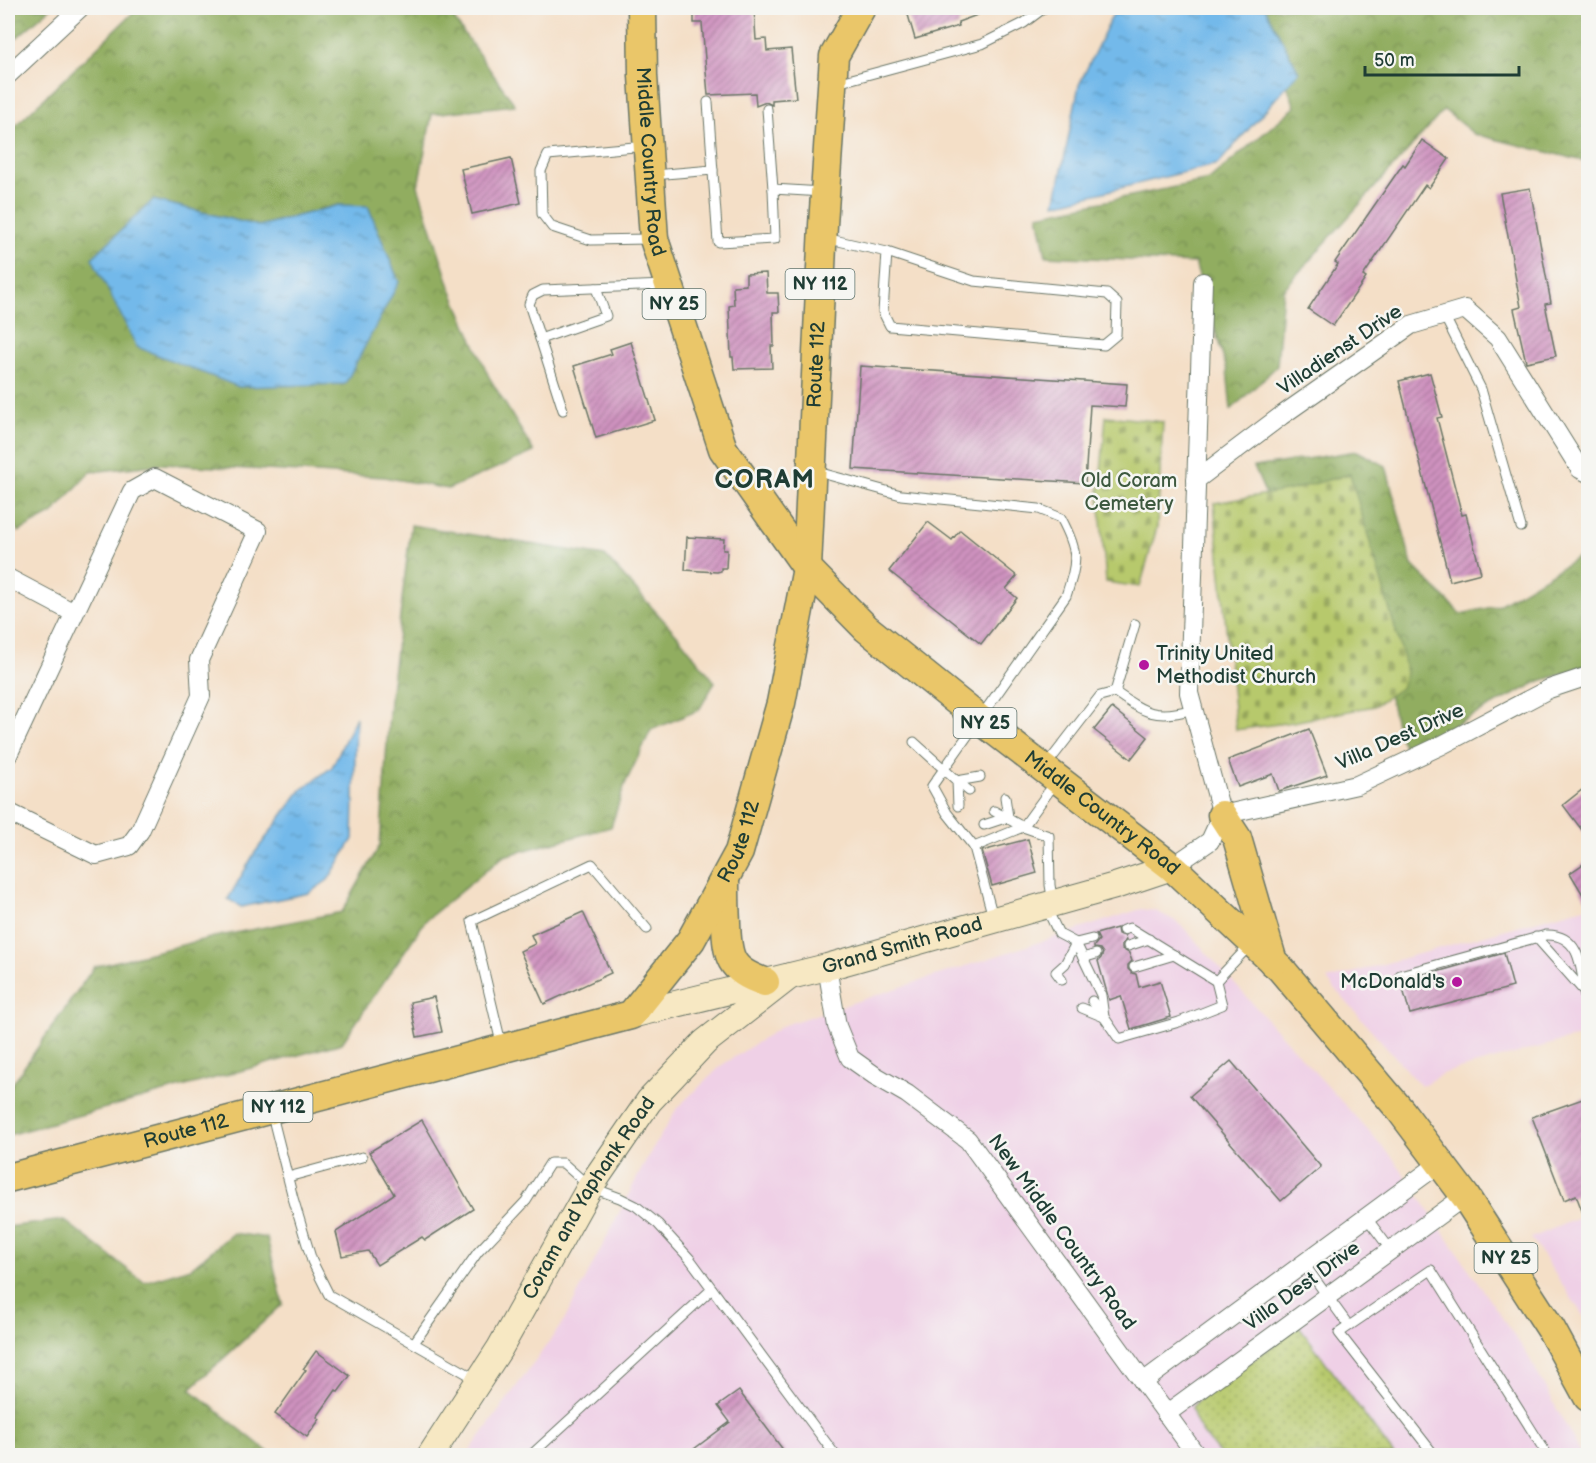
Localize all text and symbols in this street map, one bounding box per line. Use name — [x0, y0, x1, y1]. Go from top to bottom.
scale bar — [1365, 39, 1520, 77]
text: 50 m — [1374, 50, 1415, 71]
street label: Middle Country Road — [631, 67, 671, 260]
road number: NY 112 — [786, 269, 854, 299]
road number: NY 25 — [642, 289, 706, 319]
street label: Villadienst Drive — [1273, 299, 1407, 400]
street label: Route 112 — [802, 321, 830, 409]
district label: CORAM — [714, 465, 816, 496]
park label: Old Coram Cemetery — [1081, 469, 1177, 516]
place label: Trinity United Methodist Church — [1156, 642, 1316, 689]
marker: Trinity United Methodist Church — [1137, 658, 1151, 672]
street label: Villa Dest Drive — [1332, 698, 1468, 776]
road number: NY 25 — [954, 708, 1016, 738]
street label: Middle Country Road — [1019, 746, 1185, 880]
street label: Route 112 — [712, 797, 765, 887]
street label: Grand Smith Road — [819, 912, 985, 980]
place label: McDonald's — [1340, 970, 1445, 994]
marker: McDonald's — [1450, 975, 1464, 989]
road number: NY 112 — [244, 1092, 312, 1122]
street label: Coram and Yaphank Road — [517, 1092, 660, 1304]
street label: Route 112 — [141, 1109, 231, 1154]
street label: New Middle Country Road — [983, 1130, 1141, 1334]
street label: Villa Dest Drive — [1239, 1236, 1365, 1336]
road number: NY 25 — [1474, 1243, 1538, 1273]

